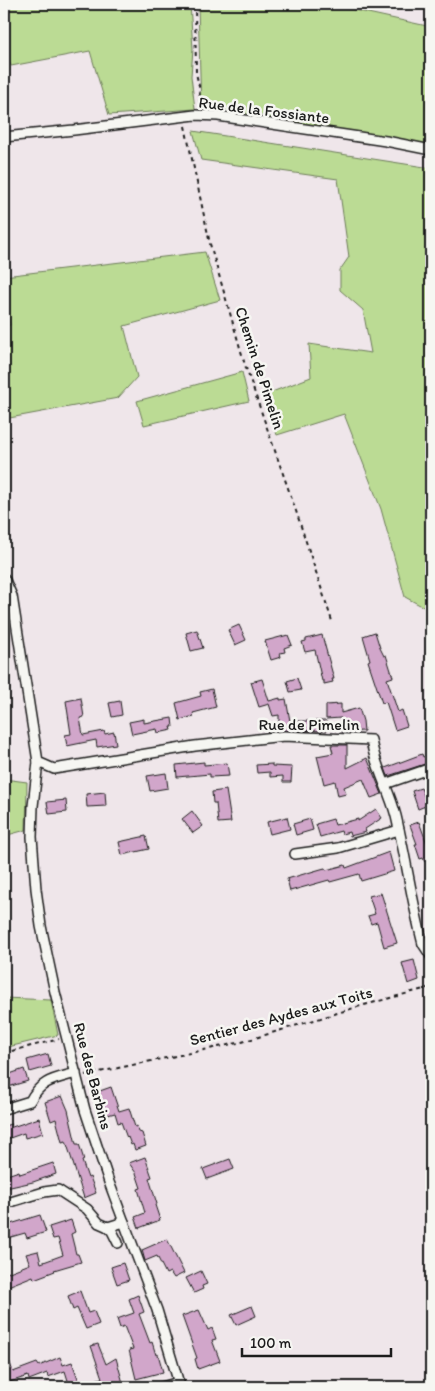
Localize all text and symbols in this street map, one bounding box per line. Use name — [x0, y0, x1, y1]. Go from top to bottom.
street label: Rue de la Fossiante — [198, 93, 330, 127]
street label: Chemin de Pimelin — [231, 304, 289, 432]
street label: Rue de Pimelin — [258, 715, 360, 734]
street label: Sentier des Aydes aux Toits — [188, 982, 374, 1050]
street label: Rue des Barbins — [70, 1020, 116, 1132]
scale bar — [242, 1326, 391, 1358]
text: 100 m — [250, 1334, 292, 1352]

